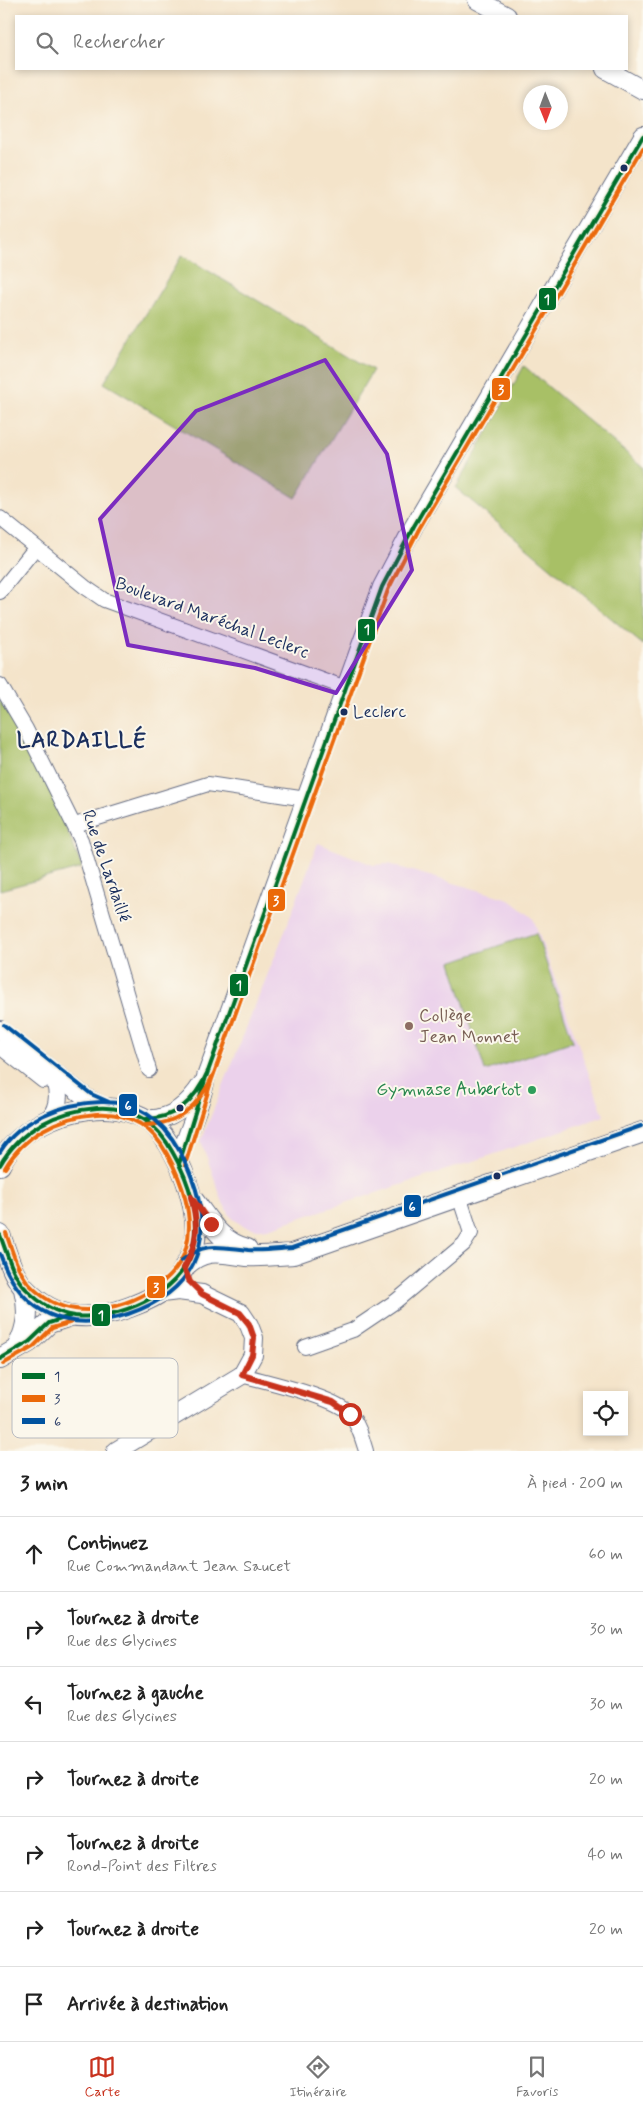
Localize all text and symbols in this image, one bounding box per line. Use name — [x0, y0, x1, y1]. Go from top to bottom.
search box — [15, 15, 628, 70]
icon: search — [33, 29, 61, 57]
text: Rechercher — [73, 30, 165, 55]
north arrow — [523, 85, 568, 130]
unlabelled marker — [619, 163, 629, 173]
line badge: 1 — [538, 287, 557, 311]
text: 1 — [544, 291, 550, 309]
line badge: 3 — [491, 377, 511, 401]
text: 3 — [498, 381, 505, 399]
street label: Boulevard Maréchal Leclerc — [112, 572, 312, 664]
line badge: 1 — [357, 618, 376, 642]
text: 1 — [364, 621, 370, 639]
place label: Leclerc — [353, 701, 406, 723]
marker: Leclerc — [339, 707, 349, 717]
district label: LARDAILLÉ — [17, 725, 147, 755]
street label: Rue de Lardaillé — [76, 807, 136, 925]
line badge: 3 — [267, 888, 286, 912]
text: 3 — [273, 892, 280, 910]
line badge: 1 — [229, 973, 249, 997]
text: 1 — [236, 977, 242, 995]
place label: Collège Jean Monnet — [419, 1004, 519, 1049]
marker: Collège Jean Monnet — [403, 1020, 415, 1032]
place label: Gymnase Aubertot — [376, 1078, 522, 1102]
marker: Gymnase Aubertot — [526, 1084, 538, 1096]
line badge: 6 — [118, 1093, 138, 1117]
text: 6 — [124, 1097, 132, 1115]
unlabelled marker — [175, 1103, 185, 1113]
unlabelled marker — [492, 1171, 502, 1181]
line badge: 6 — [403, 1194, 422, 1218]
text: 6 — [408, 1198, 416, 1216]
route end — [200, 1213, 223, 1236]
line badge: 3 — [146, 1275, 166, 1299]
text: 3 — [153, 1279, 160, 1297]
line badge: 1 — [91, 1303, 111, 1327]
text: 1 — [98, 1307, 104, 1325]
legend — [12, 1358, 178, 1438]
text: 1 — [54, 1368, 60, 1386]
text: 3 — [54, 1390, 60, 1408]
map controls — [583, 1391, 628, 1436]
button: locate — [583, 1391, 628, 1436]
route start — [339, 1403, 362, 1426]
text: 6 — [54, 1413, 61, 1431]
text: 3 min — [20, 1470, 68, 1498]
text: À pied · 200 m — [527, 1473, 623, 1494]
text: Continuez — [67, 1531, 148, 1556]
icon: ahead — [20, 1540, 48, 1568]
text: 60 m — [589, 1544, 623, 1565]
text: Rue Commandant Jean Saucet — [67, 1556, 291, 1577]
text: Tournez à droite — [67, 1606, 199, 1631]
icon: right — [20, 1615, 48, 1643]
text: 30 m — [590, 1619, 623, 1640]
text: Rue des Glycines — [67, 1631, 177, 1652]
text: Tournez à gauche — [67, 1681, 204, 1706]
icon: left — [20, 1690, 48, 1718]
text: 30 m — [590, 1694, 623, 1715]
text: Rue des Glycines — [67, 1706, 177, 1727]
icon: right — [20, 1765, 48, 1793]
text: Tournez à droite — [67, 1767, 199, 1792]
text: 20 m — [589, 1769, 623, 1790]
text: Tournez à droite — [67, 1831, 199, 1856]
icon: right — [20, 1840, 48, 1868]
text: 40 m — [587, 1844, 623, 1865]
text: Rond-Point des Filtres — [67, 1856, 217, 1877]
icon: right — [20, 1915, 48, 1943]
text: Tournez à droite — [67, 1917, 199, 1942]
text: 20 m — [589, 1919, 623, 1940]
icon: arrive — [20, 1990, 48, 2018]
text: Arrivée à destination — [67, 1992, 228, 2017]
tab: Carte — [85, 2053, 120, 2101]
tab: Itinéraire — [289, 2053, 347, 2101]
tab: Favoris — [516, 2053, 558, 2101]

